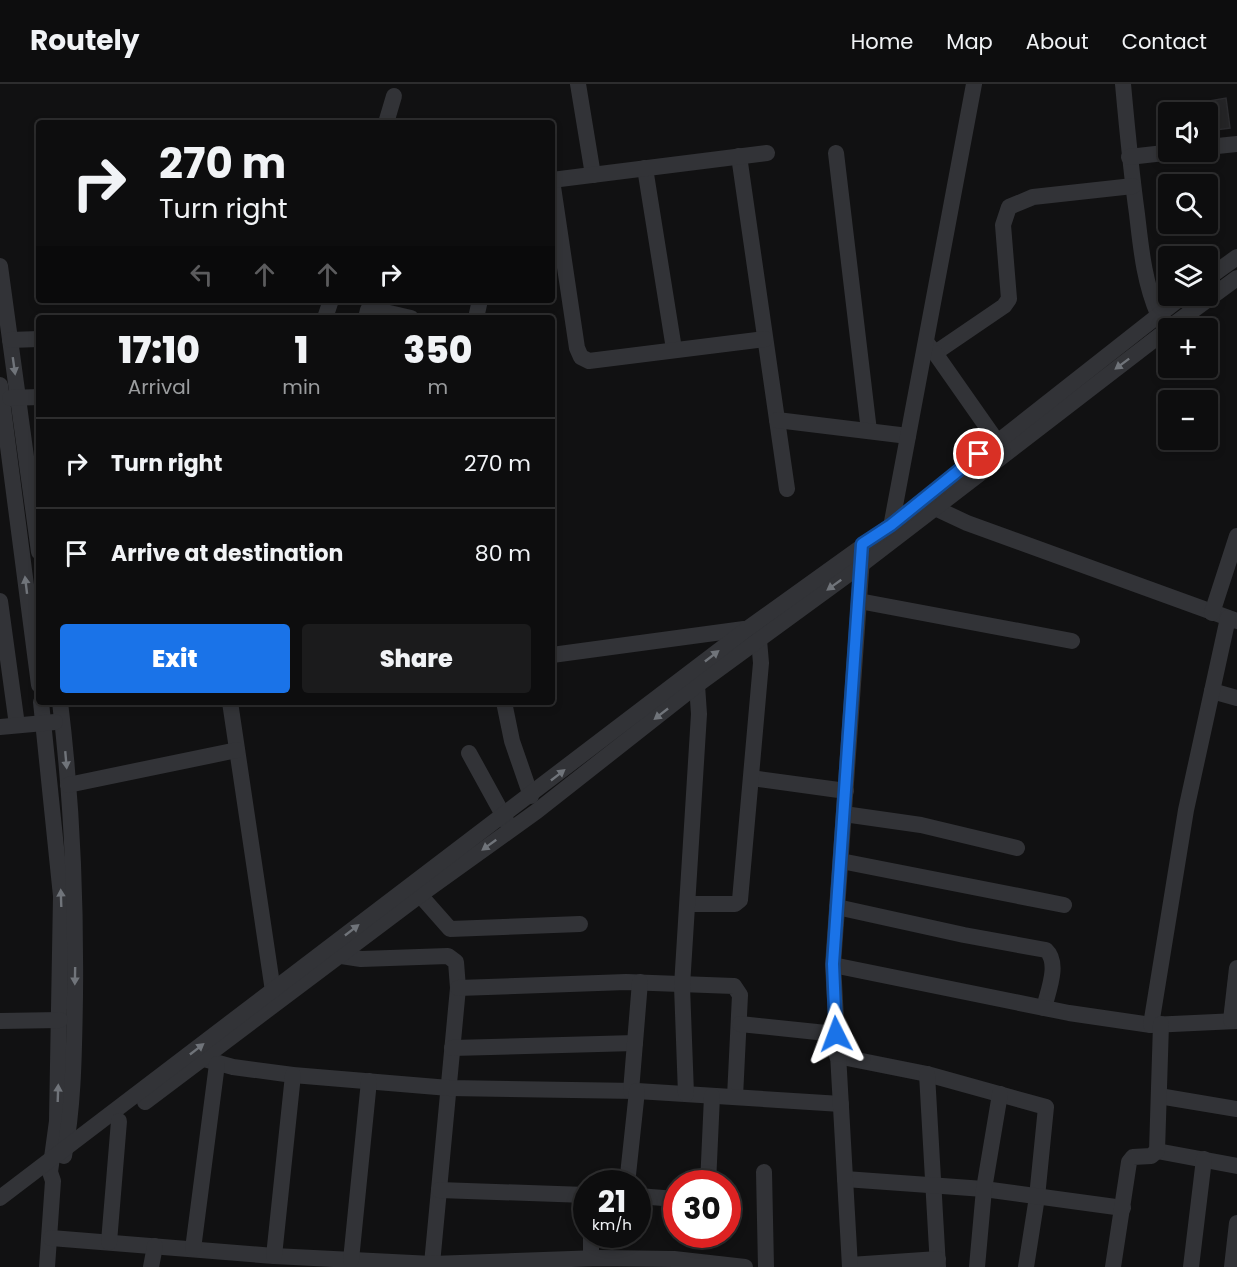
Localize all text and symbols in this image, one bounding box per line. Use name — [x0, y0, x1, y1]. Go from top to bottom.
text: Routely — [30, 21, 140, 60]
text: Home — [851, 27, 913, 56]
text: Map — [946, 27, 993, 56]
text: About — [1026, 27, 1089, 56]
text: Contact — [1122, 27, 1207, 56]
map controls — [1158, 102, 1218, 450]
button: sound — [1158, 102, 1218, 162]
text: 270 m — [159, 134, 286, 193]
icon: right — [60, 144, 138, 222]
button: search — [1158, 174, 1218, 234]
text: Turn right — [159, 190, 288, 227]
button: layers — [1158, 246, 1218, 306]
icon: left — [185, 258, 218, 291]
icon: ahead — [248, 258, 281, 291]
icon: ahead — [311, 258, 344, 291]
icon: right — [374, 258, 407, 291]
button: + — [1158, 318, 1218, 378]
text: 17:10 — [119, 325, 200, 376]
text: 1 — [295, 325, 308, 376]
text: 350 — [403, 325, 472, 376]
one-way arrow — [9, 356, 18, 375]
one-way arrow — [1114, 358, 1130, 371]
text: Arrival — [128, 373, 191, 401]
text: min — [282, 373, 321, 401]
text: m — [428, 373, 448, 401]
button: − — [1158, 390, 1218, 450]
pin — [953, 428, 1004, 479]
icon: arrive — [962, 437, 995, 470]
icon: right — [60, 447, 93, 480]
text: Turn right — [111, 448, 222, 479]
text: 270 m — [464, 448, 531, 479]
icon: arrive — [60, 537, 93, 570]
text: Arrive at destination — [111, 538, 343, 569]
text: 80 m — [475, 538, 531, 569]
one-way arrow — [21, 576, 31, 595]
one-way arrow — [827, 579, 843, 591]
button: Exit — [60, 624, 290, 693]
button: Share — [302, 624, 531, 693]
one-way arrow — [705, 650, 720, 662]
one-way arrow — [653, 708, 669, 720]
one-way arrow — [61, 751, 71, 770]
one-way arrow — [550, 769, 566, 782]
one-way arrow — [482, 839, 498, 851]
one-way arrow — [56, 888, 66, 907]
one-way arrow — [344, 924, 360, 937]
one-way arrow — [71, 966, 80, 985]
position arrow — [804, 1002, 868, 1066]
one-way arrow — [189, 1042, 205, 1055]
one-way arrow — [53, 1083, 63, 1102]
speed limit sign: 30 — [663, 1170, 741, 1248]
text: 21 — [598, 1180, 626, 1223]
text: km/h — [592, 1214, 632, 1235]

